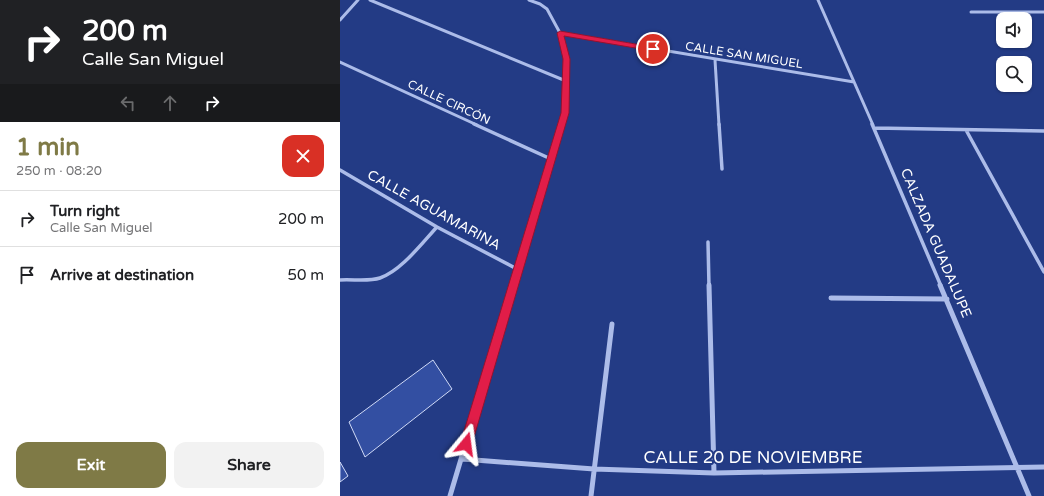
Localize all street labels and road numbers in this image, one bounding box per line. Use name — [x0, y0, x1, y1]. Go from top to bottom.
street label: CALLE SAN MIGUEL — [684, 39, 804, 71]
street label: CALLE CIRCÓN — [405, 77, 493, 127]
street label: CALLE AGUAMARINA — [364, 166, 504, 254]
street label: CALZADA GUADALUPE — [897, 166, 975, 320]
street label: CALLE 20 DE NOVIEMBRE — [643, 447, 863, 468]

